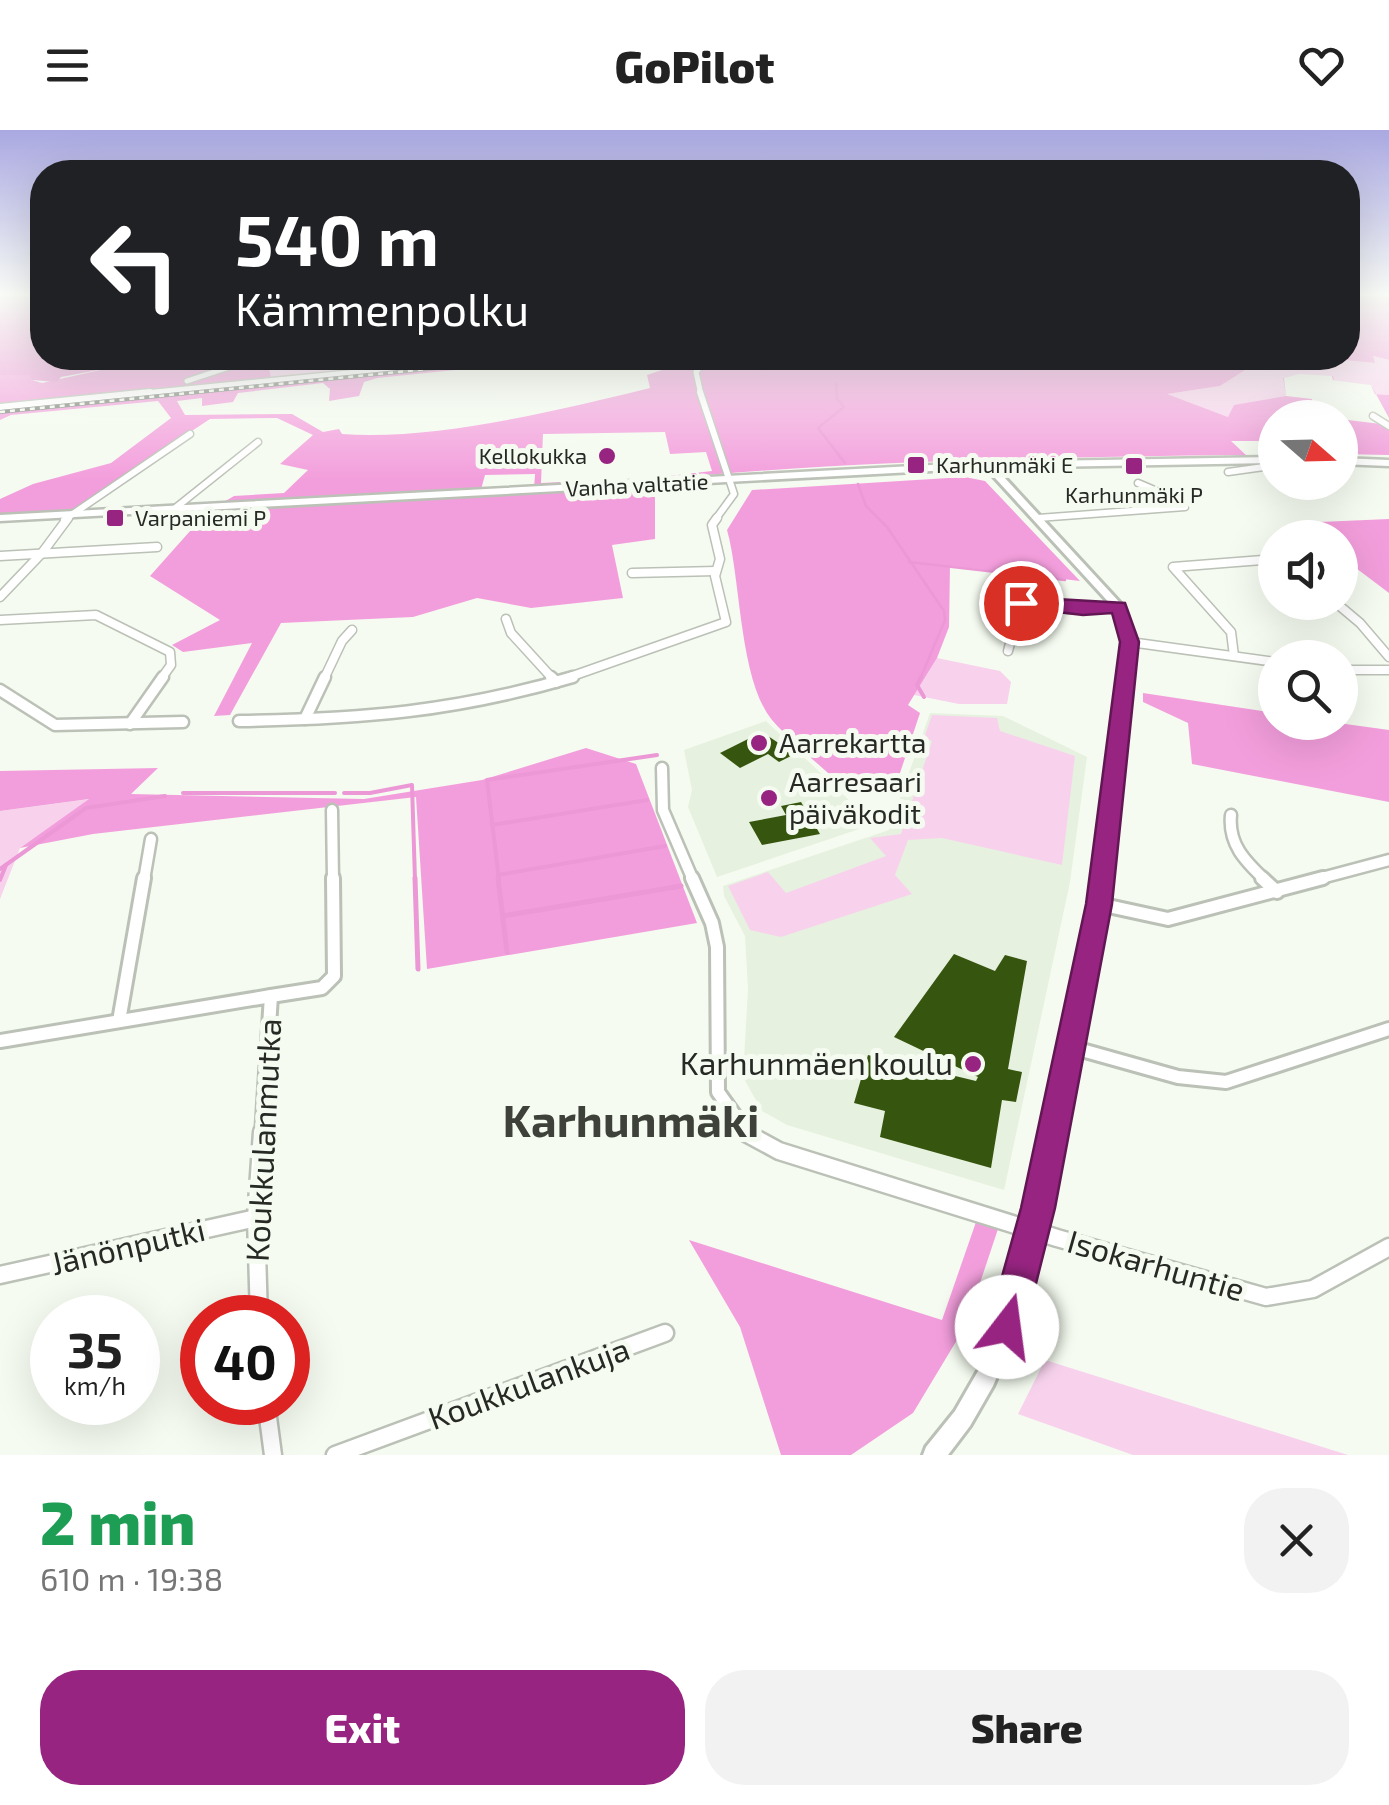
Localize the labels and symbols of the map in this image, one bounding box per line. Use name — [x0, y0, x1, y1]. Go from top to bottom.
north arrow — [1258, 400, 1358, 500]
place label: Kellokukka — [479, 442, 587, 468]
marker: Kellokukka — [596, 445, 618, 467]
place label: Karhunmäki E — [936, 451, 1073, 477]
marker: Karhunmäki E — [905, 454, 927, 476]
marker: Karhunmäki P — [1123, 455, 1145, 477]
street label: Vanha valtatie — [565, 467, 709, 501]
place label: Karhunmäki P — [1065, 481, 1203, 507]
place label: Varpaniemi P — [135, 504, 266, 530]
marker: Varpaniemi P — [104, 507, 126, 529]
pin — [979, 561, 1064, 646]
place label: Aarrekartta — [779, 725, 926, 759]
marker: Aarrekartta — [748, 732, 770, 754]
place label: Aarresaari päiväkodit — [789, 764, 922, 830]
marker: Aarresaari päiväkodit — [758, 787, 780, 809]
street label: Koukkulanmutka — [237, 1017, 287, 1263]
place label: Karhunmäen koulu — [680, 1043, 953, 1081]
marker: Karhunmäen koulu — [962, 1053, 984, 1075]
district label: Karhunmäki — [502, 1092, 760, 1146]
street label: Jänönputki — [47, 1209, 208, 1281]
street label: Isokarhuntie — [1064, 1221, 1249, 1307]
position arrow — [955, 1275, 1059, 1379]
speed limit sign: 40 — [180, 1295, 310, 1425]
street label: Koukkulankuja — [422, 1328, 635, 1437]

